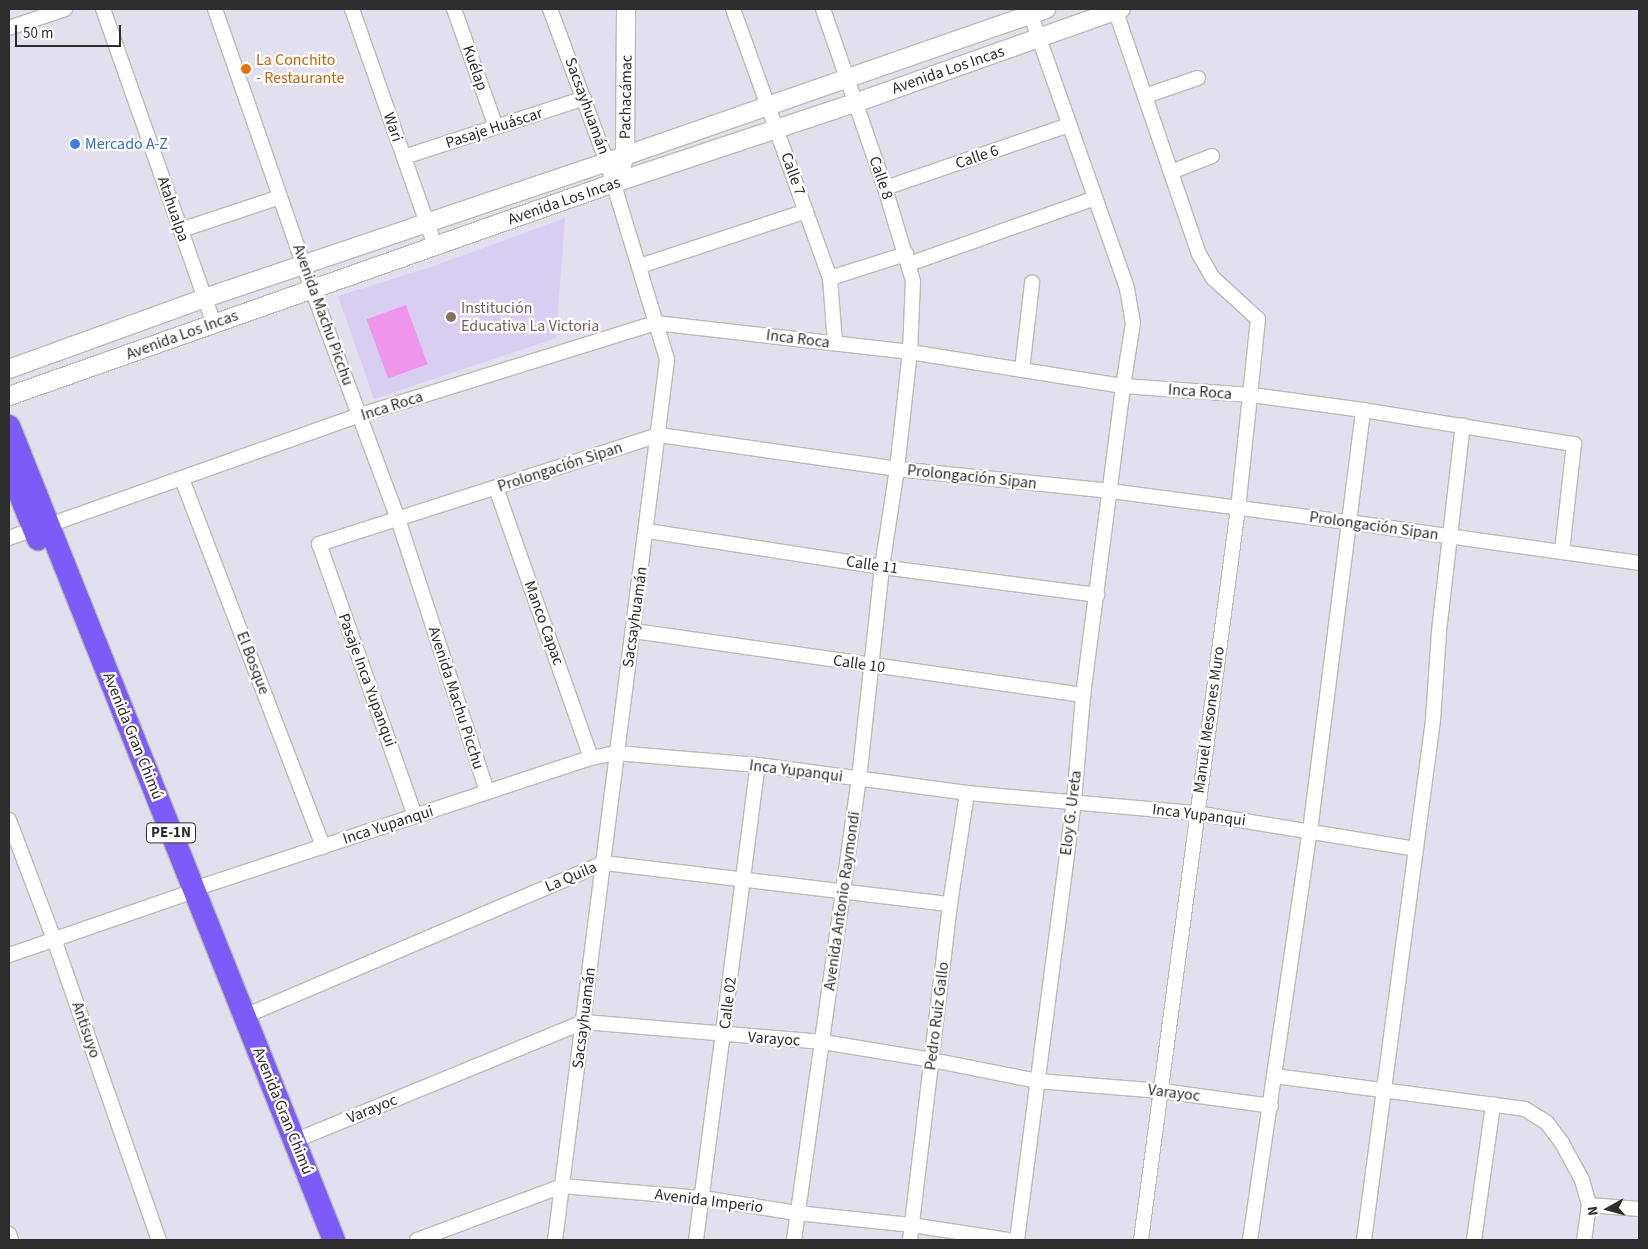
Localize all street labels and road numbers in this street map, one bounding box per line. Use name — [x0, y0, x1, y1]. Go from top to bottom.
street label: Avenida Los Incas — [889, 42, 1007, 98]
street label: Kuélap — [458, 43, 492, 93]
street label: Sacsayhuamán — [561, 55, 613, 157]
street label: Pachacámac — [616, 55, 636, 139]
street label: Pasaje Huáscar — [443, 103, 545, 153]
street label: Wari — [379, 110, 407, 144]
street label: Calle 6 — [953, 141, 1001, 173]
street label: Calle 7 — [776, 150, 810, 198]
street label: Calle 8 — [865, 154, 897, 202]
street label: Avenida Los Incas — [505, 173, 623, 229]
street label: Atahualpa — [153, 174, 193, 244]
street label: Avenida Machu Picchu — [288, 242, 358, 388]
street label: Avenida Los Incas — [123, 306, 241, 364]
street label: Inca Roca — [765, 326, 831, 352]
street label: Inca Roca — [1167, 380, 1233, 404]
street label: Inca Roca — [359, 387, 425, 425]
street label: Prolongación Sipan — [495, 438, 625, 496]
street label: Prolongación Sipan — [906, 461, 1038, 493]
street label: Prolongación Sipan — [1308, 507, 1440, 545]
street label: Calle 11 — [845, 552, 899, 578]
street label: Sacsayhuamán — [618, 565, 652, 669]
street label: Manco Capac — [520, 578, 568, 668]
street label: Pasaje Inca Yupanqui — [334, 611, 400, 749]
street label: Avenida Machu Picchu — [424, 624, 488, 772]
street label: El Bosque — [232, 629, 274, 697]
street label: Manuel Mesones Muro — [1189, 645, 1229, 795]
street label: Calle 10 — [832, 651, 886, 677]
street label: Avenida Gran Chimú — [99, 670, 167, 802]
street label: Inca Yupanqui — [748, 756, 844, 786]
street label: Eloy G. Ureta — [1056, 769, 1086, 857]
street label: Inca Yupanqui — [1151, 800, 1247, 830]
street label: Inca Yupanqui — [340, 801, 436, 849]
street label: Avenida Antonio Raymondi — [820, 810, 864, 992]
road number: PE-1N — [145, 820, 197, 846]
street label: La Quila — [542, 858, 600, 896]
street label: Pedro Ruiz Gallo — [921, 961, 953, 1071]
street label: Sacsayhuamán — [568, 966, 600, 1070]
street label: Calle 02 — [715, 976, 741, 1030]
street label: Antisuyo — [67, 999, 105, 1061]
street label: Varayoc — [747, 1028, 801, 1050]
street label: Avenida Gran Chimú — [249, 1045, 317, 1177]
street label: Varayoc — [1147, 1080, 1201, 1106]
street label: Varayoc — [344, 1090, 400, 1128]
street label: Avenida Imperio — [654, 1185, 764, 1217]

